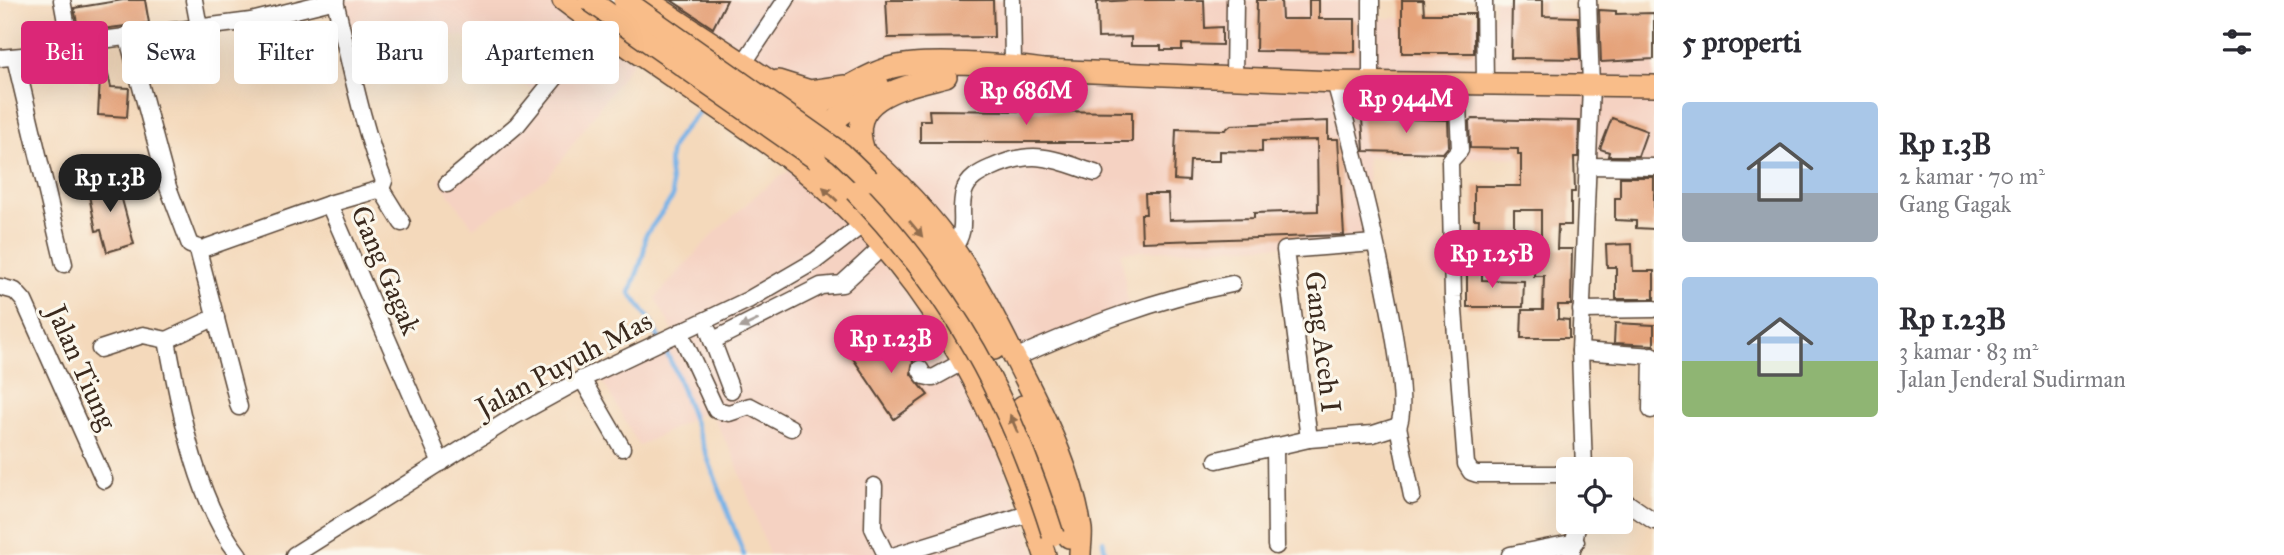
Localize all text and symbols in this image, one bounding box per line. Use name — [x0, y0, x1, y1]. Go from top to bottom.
chip: Beli — [21, 21, 108, 84]
chip: Sewa — [122, 21, 220, 84]
chip: Filter — [234, 21, 338, 84]
chip: Baru — [352, 21, 448, 84]
chip: Apartemen — [462, 21, 619, 84]
icon: filters — [2218, 23, 2256, 61]
text: 5 properti — [1682, 24, 1801, 60]
pin: Rp 686M — [961, 68, 1091, 127]
text: Rp 686M — [980, 76, 1072, 104]
pin: Rp 944M — [1341, 76, 1471, 135]
text: Rp 944M — [1359, 84, 1453, 112]
text: Rp 1.3B — [1899, 126, 1992, 162]
icon: home — [1738, 130, 1822, 214]
pin: Rp 1.3B — [45, 154, 175, 214]
text: 2 kamar · 70 m² — [1899, 162, 2045, 190]
text: Rp 1.3B — [75, 163, 145, 191]
one-way arrow — [822, 186, 839, 203]
text: Gang Gagak — [1899, 190, 2011, 218]
street label: Gang Gagak — [343, 200, 429, 340]
one-way arrow — [908, 220, 924, 238]
pin: Rp 1.25B — [1420, 230, 1564, 290]
text: Rp 1.25B — [1450, 239, 1534, 267]
street label: Gang Aceh I — [1297, 269, 1349, 415]
street label: Jalan Tiung — [38, 296, 125, 436]
text: Rp 1.23B — [1899, 301, 2006, 337]
street label: Jalan Puyuh Mas — [467, 303, 658, 426]
icon: home — [1738, 305, 1822, 389]
pin: Rp 1.23B — [819, 316, 963, 375]
one-way arrow — [739, 318, 759, 330]
text: Rp 1.23B — [850, 324, 932, 352]
text: 3 kamar · 83 m² — [1899, 337, 2039, 365]
text: Jalan Jenderal Sudirman — [1899, 365, 2126, 393]
one-way arrow — [1008, 414, 1019, 435]
map controls — [1556, 457, 1633, 534]
button: locate — [1556, 457, 1633, 534]

